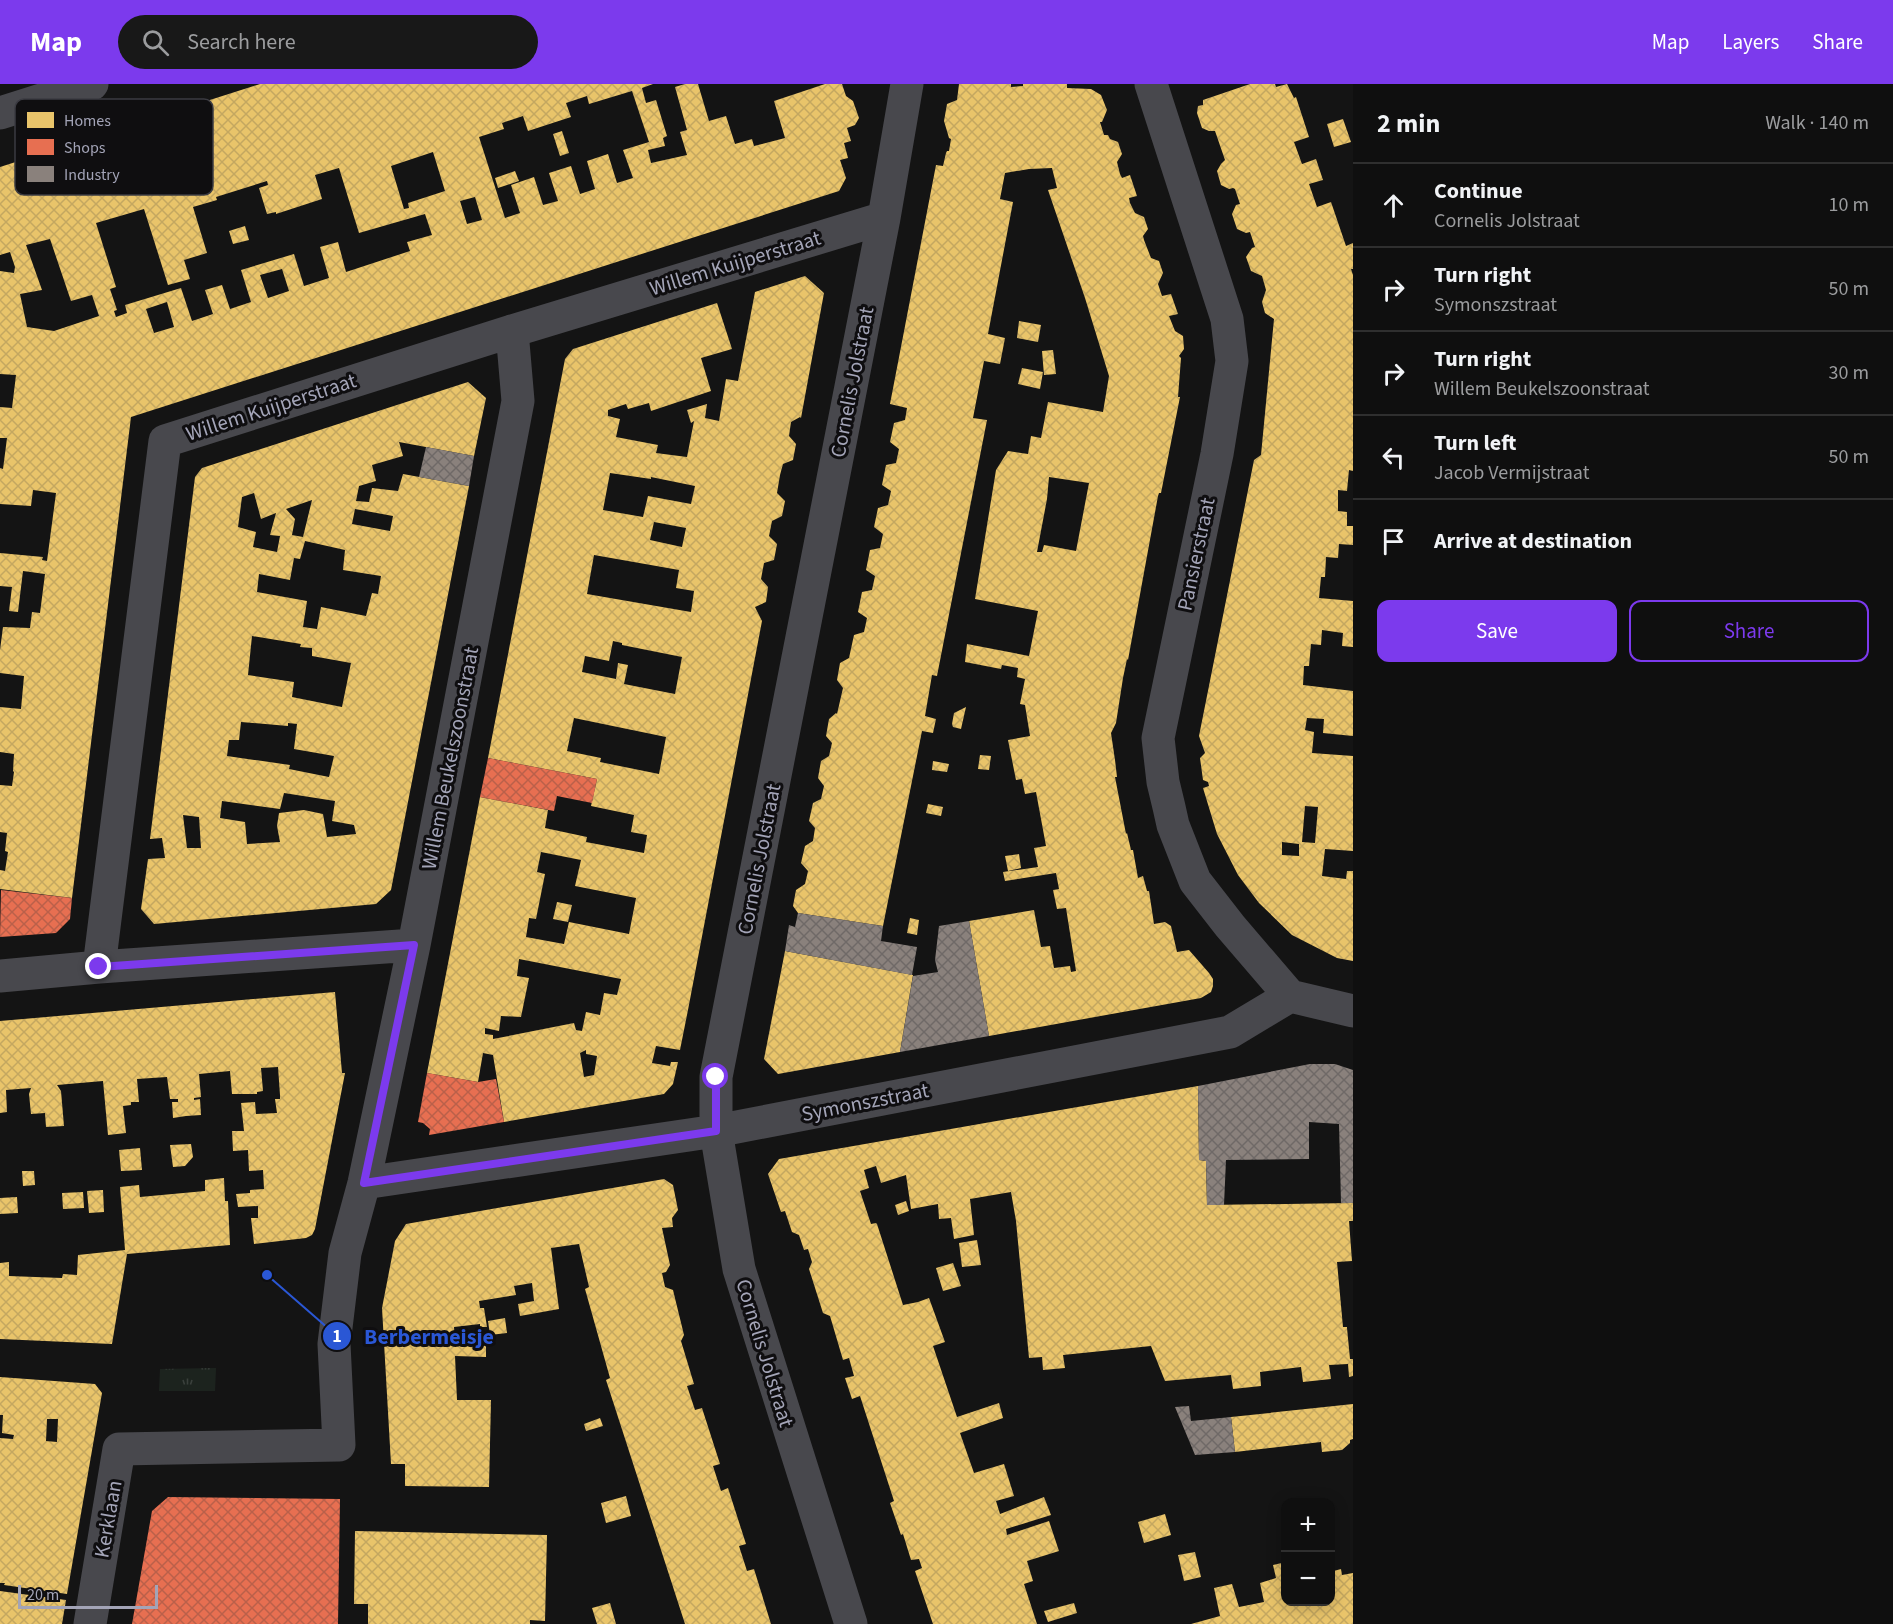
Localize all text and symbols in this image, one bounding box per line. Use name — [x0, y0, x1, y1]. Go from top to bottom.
search box — [118, 15, 538, 69]
text: Map — [30, 22, 82, 62]
icon: search — [139, 26, 172, 59]
text: Search here — [187, 26, 296, 58]
text: Map — [1652, 27, 1689, 57]
text: Layers — [1722, 27, 1779, 57]
text: Share — [1812, 27, 1863, 57]
legend — [15, 99, 213, 195]
text: 2 min — [1377, 105, 1440, 142]
text: Walk · 140 m — [1765, 109, 1869, 137]
text: Homes — [64, 110, 111, 132]
text: Shops — [64, 137, 106, 159]
text: Industry — [64, 164, 120, 186]
text: Continue — [1434, 175, 1523, 207]
icon: ahead — [1377, 189, 1410, 222]
text: 10 m — [1829, 191, 1869, 219]
text: Cornelis Jolstraat — [1434, 207, 1580, 235]
street label: Willem Kuijperstraat — [646, 223, 824, 303]
text: Turn right — [1434, 259, 1531, 291]
icon: right — [1377, 273, 1410, 306]
text: 50 m — [1829, 275, 1869, 303]
text: Symonszstraat — [1434, 291, 1557, 319]
street label: Cornelis Jolstraat — [823, 304, 881, 460]
text: Turn right — [1434, 343, 1531, 375]
icon: right — [1377, 357, 1410, 390]
text: 30 m — [1829, 359, 1869, 387]
street label: Willem Kuijperstraat — [182, 365, 360, 449]
text: Willem Beukelszoonstraat — [1434, 375, 1650, 403]
text: Turn left — [1434, 427, 1516, 459]
icon: left — [1377, 441, 1410, 474]
text: 50 m — [1829, 443, 1869, 471]
text: Jacob Vermijstraat — [1434, 459, 1589, 487]
street label: Pansierstraat — [1169, 495, 1223, 613]
icon: arrive — [1377, 525, 1410, 558]
text: Arrive at destination — [1434, 525, 1632, 557]
button: Save — [1377, 600, 1617, 662]
button: Share — [1629, 600, 1869, 662]
street label: Willem Beukelszoonstraat — [414, 644, 486, 872]
street label: Cornelis Jolstraat — [730, 781, 788, 937]
route end — [85, 953, 111, 979]
route start — [702, 1063, 728, 1089]
street label: Symonszstraat — [799, 1075, 931, 1129]
street label: Cornelis Jolstraat — [728, 1275, 802, 1431]
callout: Berbermeisje — [322, 1316, 505, 1356]
text: Berbermeisje — [364, 1321, 494, 1353]
text: 1 — [332, 1324, 342, 1349]
street label: Kerklaan — [86, 1478, 130, 1560]
map controls — [1281, 1498, 1335, 1606]
button: + — [1281, 1498, 1335, 1552]
button: − — [1281, 1552, 1335, 1606]
scale bar — [18, 1582, 158, 1610]
text: 20 m — [27, 1584, 59, 1606]

